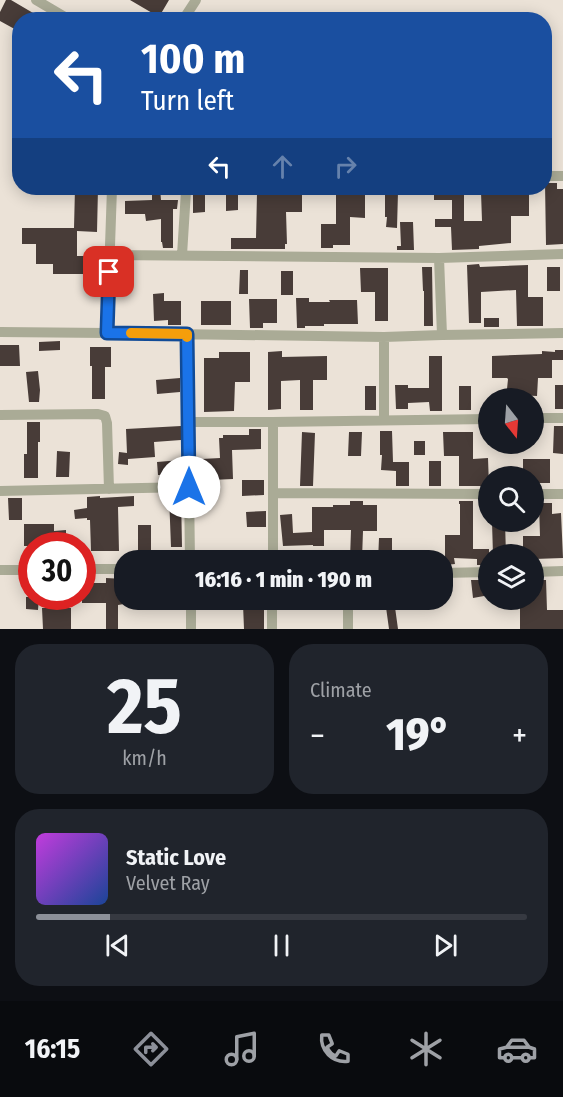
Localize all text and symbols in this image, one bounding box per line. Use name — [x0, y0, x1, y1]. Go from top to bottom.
text: 100 m — [141, 34, 245, 84]
icon: left — [42, 36, 120, 114]
text: Turn left — [141, 85, 234, 117]
icon: left — [203, 150, 236, 183]
icon: ahead — [266, 150, 299, 183]
icon: right — [329, 150, 362, 183]
pin — [83, 246, 134, 297]
icon: arrive — [92, 255, 125, 288]
north arrow — [478, 388, 544, 454]
map controls — [478, 388, 544, 610]
position arrow — [157, 455, 221, 519]
button: search — [478, 466, 544, 532]
speed limit sign: 30 — [18, 532, 96, 610]
button: layers — [478, 544, 544, 610]
text: 16:16 · 1 min · 190 m — [195, 566, 372, 593]
text: 25 — [107, 660, 182, 754]
text: Climate — [310, 678, 372, 702]
text: 19° — [386, 708, 451, 762]
text: − — [310, 716, 325, 756]
text: + — [512, 716, 527, 756]
text: km/h — [122, 746, 167, 770]
text: Static Love — [126, 844, 226, 871]
text: Velvet Ray — [126, 871, 210, 895]
icon: previous — [101, 929, 134, 962]
icon: pause — [265, 929, 298, 962]
icon: next — [429, 929, 462, 962]
icon: directions — [130, 1028, 172, 1070]
icon: music — [221, 1028, 263, 1070]
icon: phone — [313, 1028, 355, 1070]
icon: climate — [405, 1028, 447, 1070]
icon: car — [496, 1028, 538, 1070]
text: 16:15 — [25, 1033, 80, 1065]

